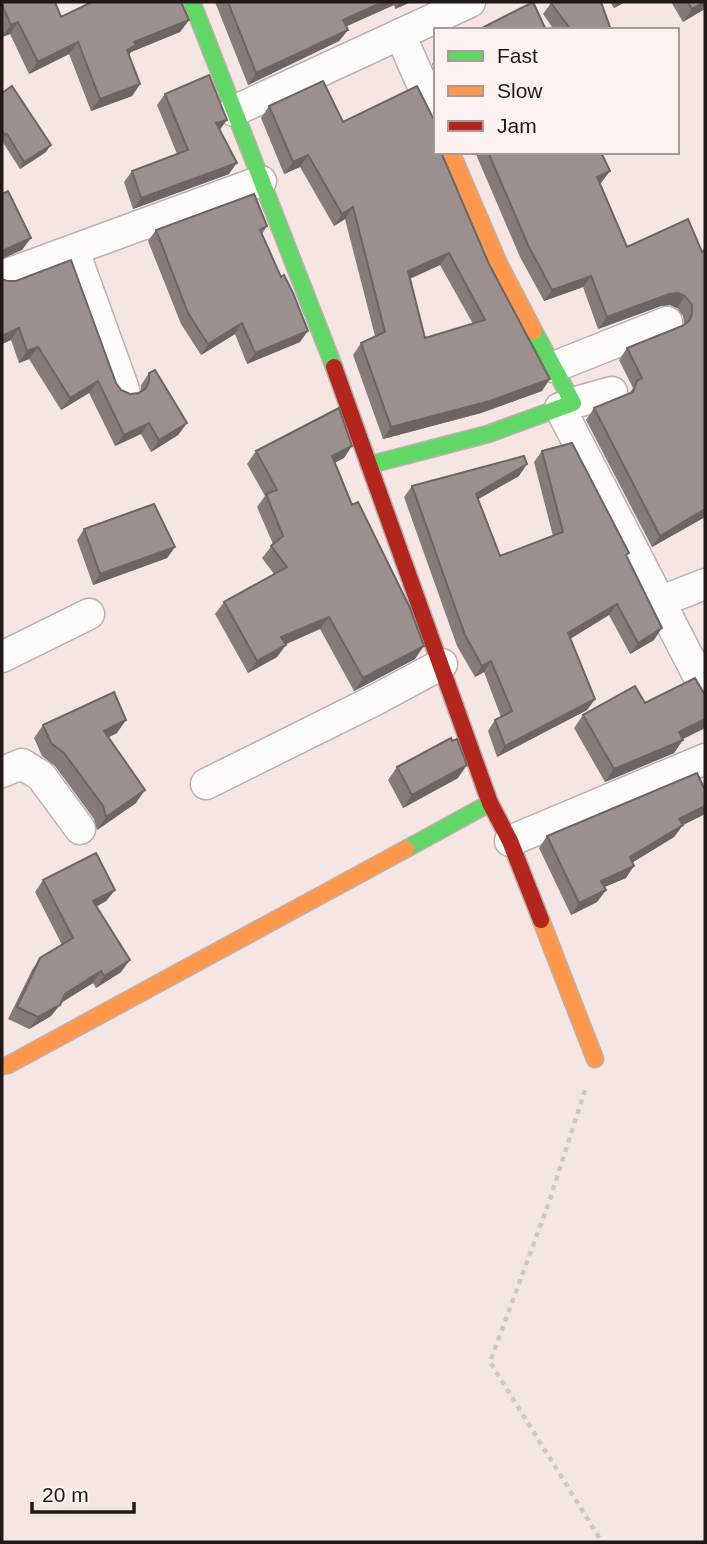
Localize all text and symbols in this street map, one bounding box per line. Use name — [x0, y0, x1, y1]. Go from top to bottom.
legend — [434, 28, 679, 154]
text: Fast — [497, 44, 538, 67]
text: Slow — [497, 79, 543, 102]
text: Jam — [497, 114, 537, 137]
scale bar — [32, 1470, 133, 1514]
text: 20 m — [42, 1483, 89, 1506]

